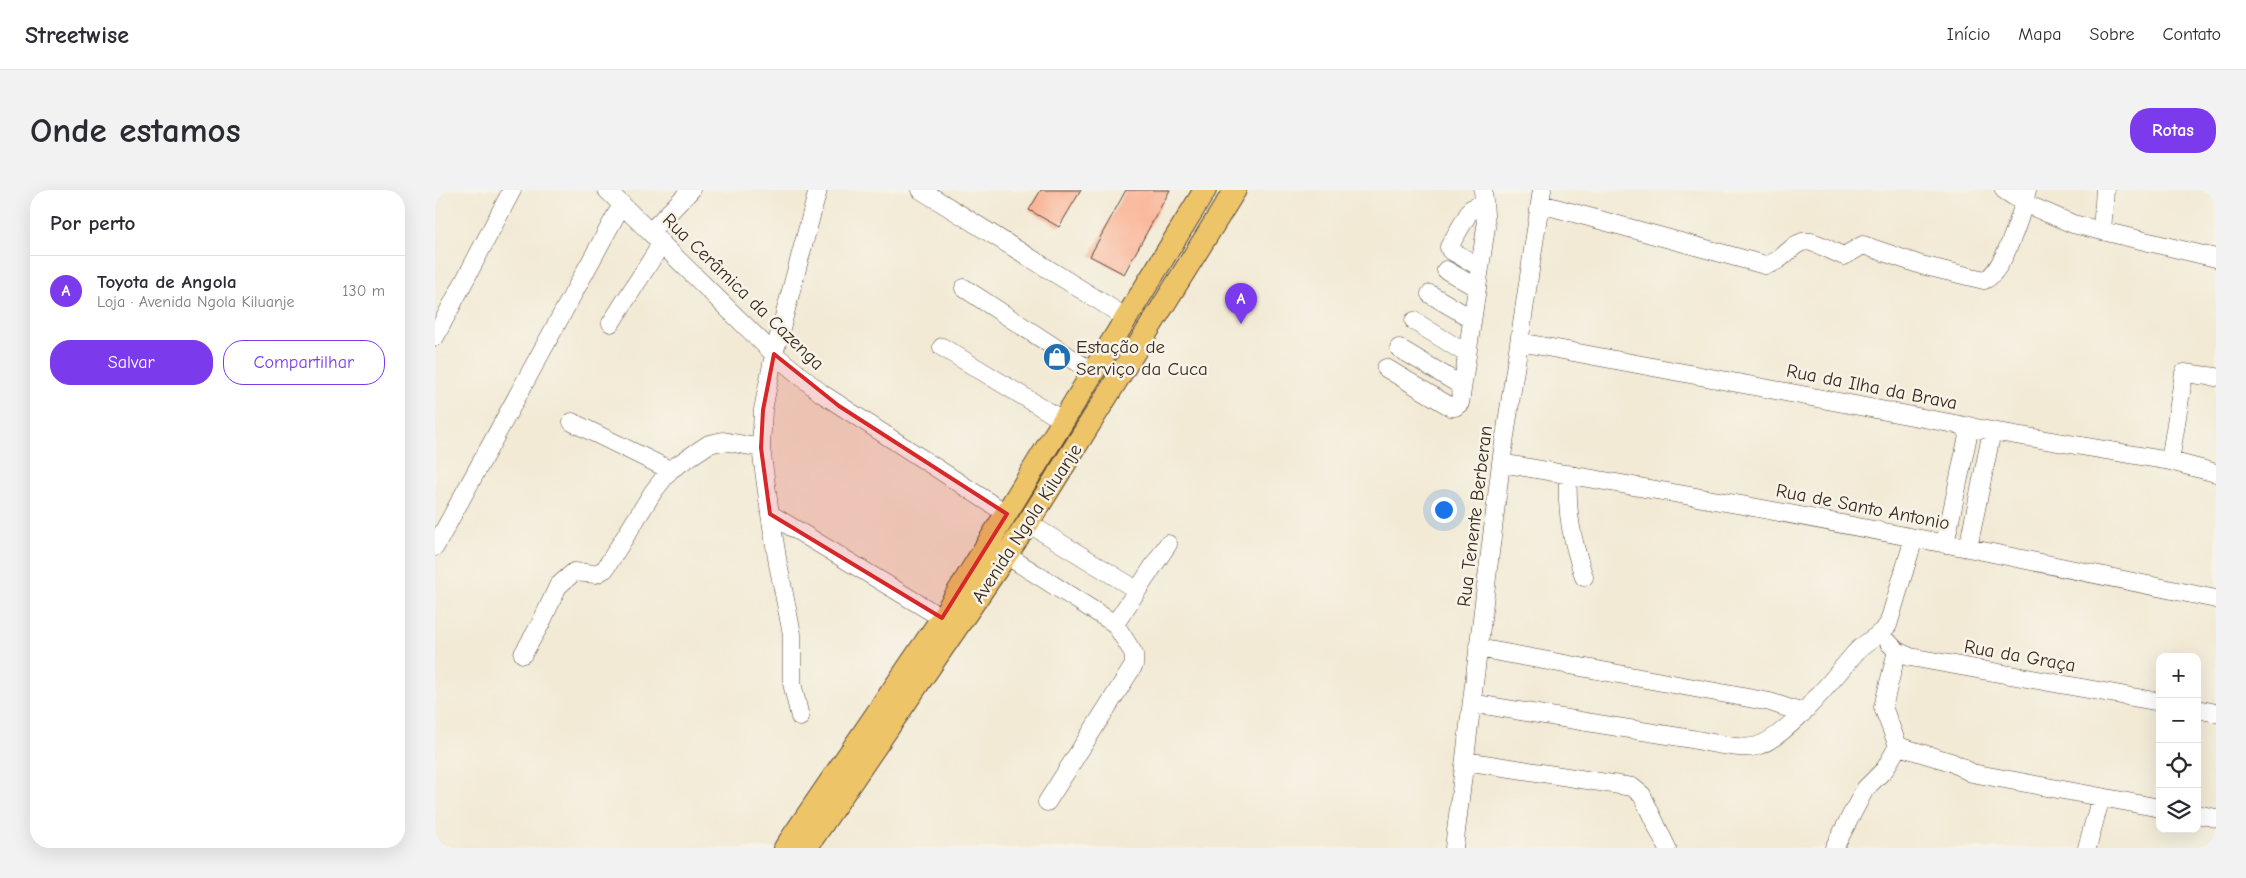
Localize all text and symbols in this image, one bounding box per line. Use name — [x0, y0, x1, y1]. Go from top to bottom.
text: Streetwise — [25, 21, 129, 49]
text: Início — [1947, 24, 1990, 45]
text: Mapa — [2018, 24, 2061, 45]
text: Sobre — [2089, 24, 2134, 45]
text: Contato — [2162, 24, 2221, 45]
button: Rotas — [2130, 108, 2216, 153]
text: Onde estamos — [30, 110, 241, 151]
street label: Rua Cerâmica da Cazenga — [658, 209, 829, 375]
text: Por perto — [50, 211, 135, 235]
text: Toyota de Angola — [97, 271, 237, 293]
text: A — [62, 282, 70, 300]
text: 130 m — [342, 282, 385, 300]
pin: A — [1225, 283, 1257, 324]
text: Loja · Avenida Ngola Kiluanje — [97, 293, 295, 311]
place label: Estação de Serviço da Cuca — [1076, 336, 1208, 380]
button: Salvar — [50, 340, 213, 385]
button: Compartilhar — [223, 340, 385, 385]
shop icon: Estação de Serviço da Cuca — [1042, 342, 1072, 372]
street label: Rua da Ilha da Brava — [1784, 360, 1959, 414]
street label: Rua Tenente Berberan — [1453, 424, 1497, 608]
street label: Avenida Ngola Kiluanje — [967, 440, 1087, 607]
street label: Rua de Santo Antonio — [1774, 479, 1952, 535]
your location — [1431, 497, 1457, 523]
street label: Rua da Graça — [1962, 635, 2077, 677]
map controls — [2156, 653, 2201, 833]
button: + — [2156, 653, 2201, 698]
button: − — [2156, 698, 2201, 743]
button: locate — [2156, 743, 2201, 788]
button: layers — [2156, 788, 2201, 833]

